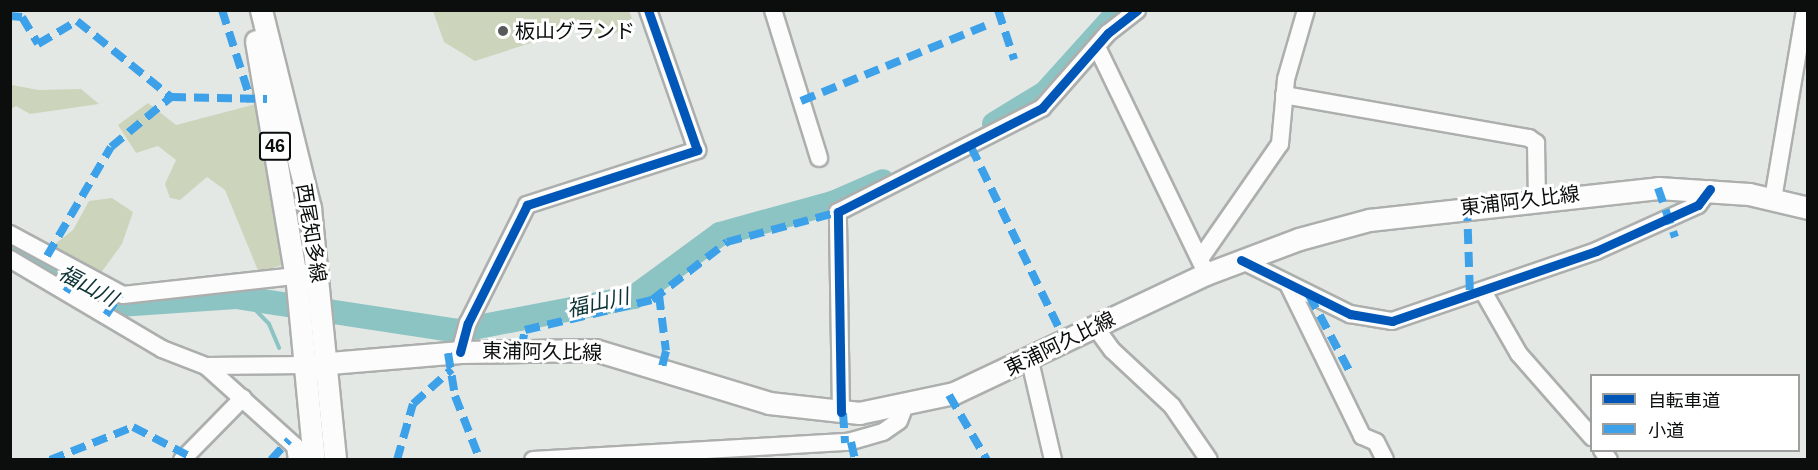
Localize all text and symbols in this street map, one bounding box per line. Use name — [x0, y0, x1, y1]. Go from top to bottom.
place label: 板山グランド — [515, 19, 635, 43]
marker: 板山グランド — [496, 24, 510, 38]
road number: 46 — [258, 131, 292, 161]
street label: 西尾知多線 — [291, 182, 331, 284]
street label: 東浦阿久比線 — [1459, 182, 1581, 220]
water label: 福山川 — [54, 260, 122, 312]
water label: 福山川 — [564, 284, 632, 322]
street label: 東浦阿久比線 — [1001, 307, 1119, 381]
street label: 東浦阿久比線 — [482, 339, 602, 365]
legend — [1590, 374, 1800, 452]
text: 自転車道 — [1648, 391, 1720, 411]
text: 小道 — [1648, 421, 1684, 441]

